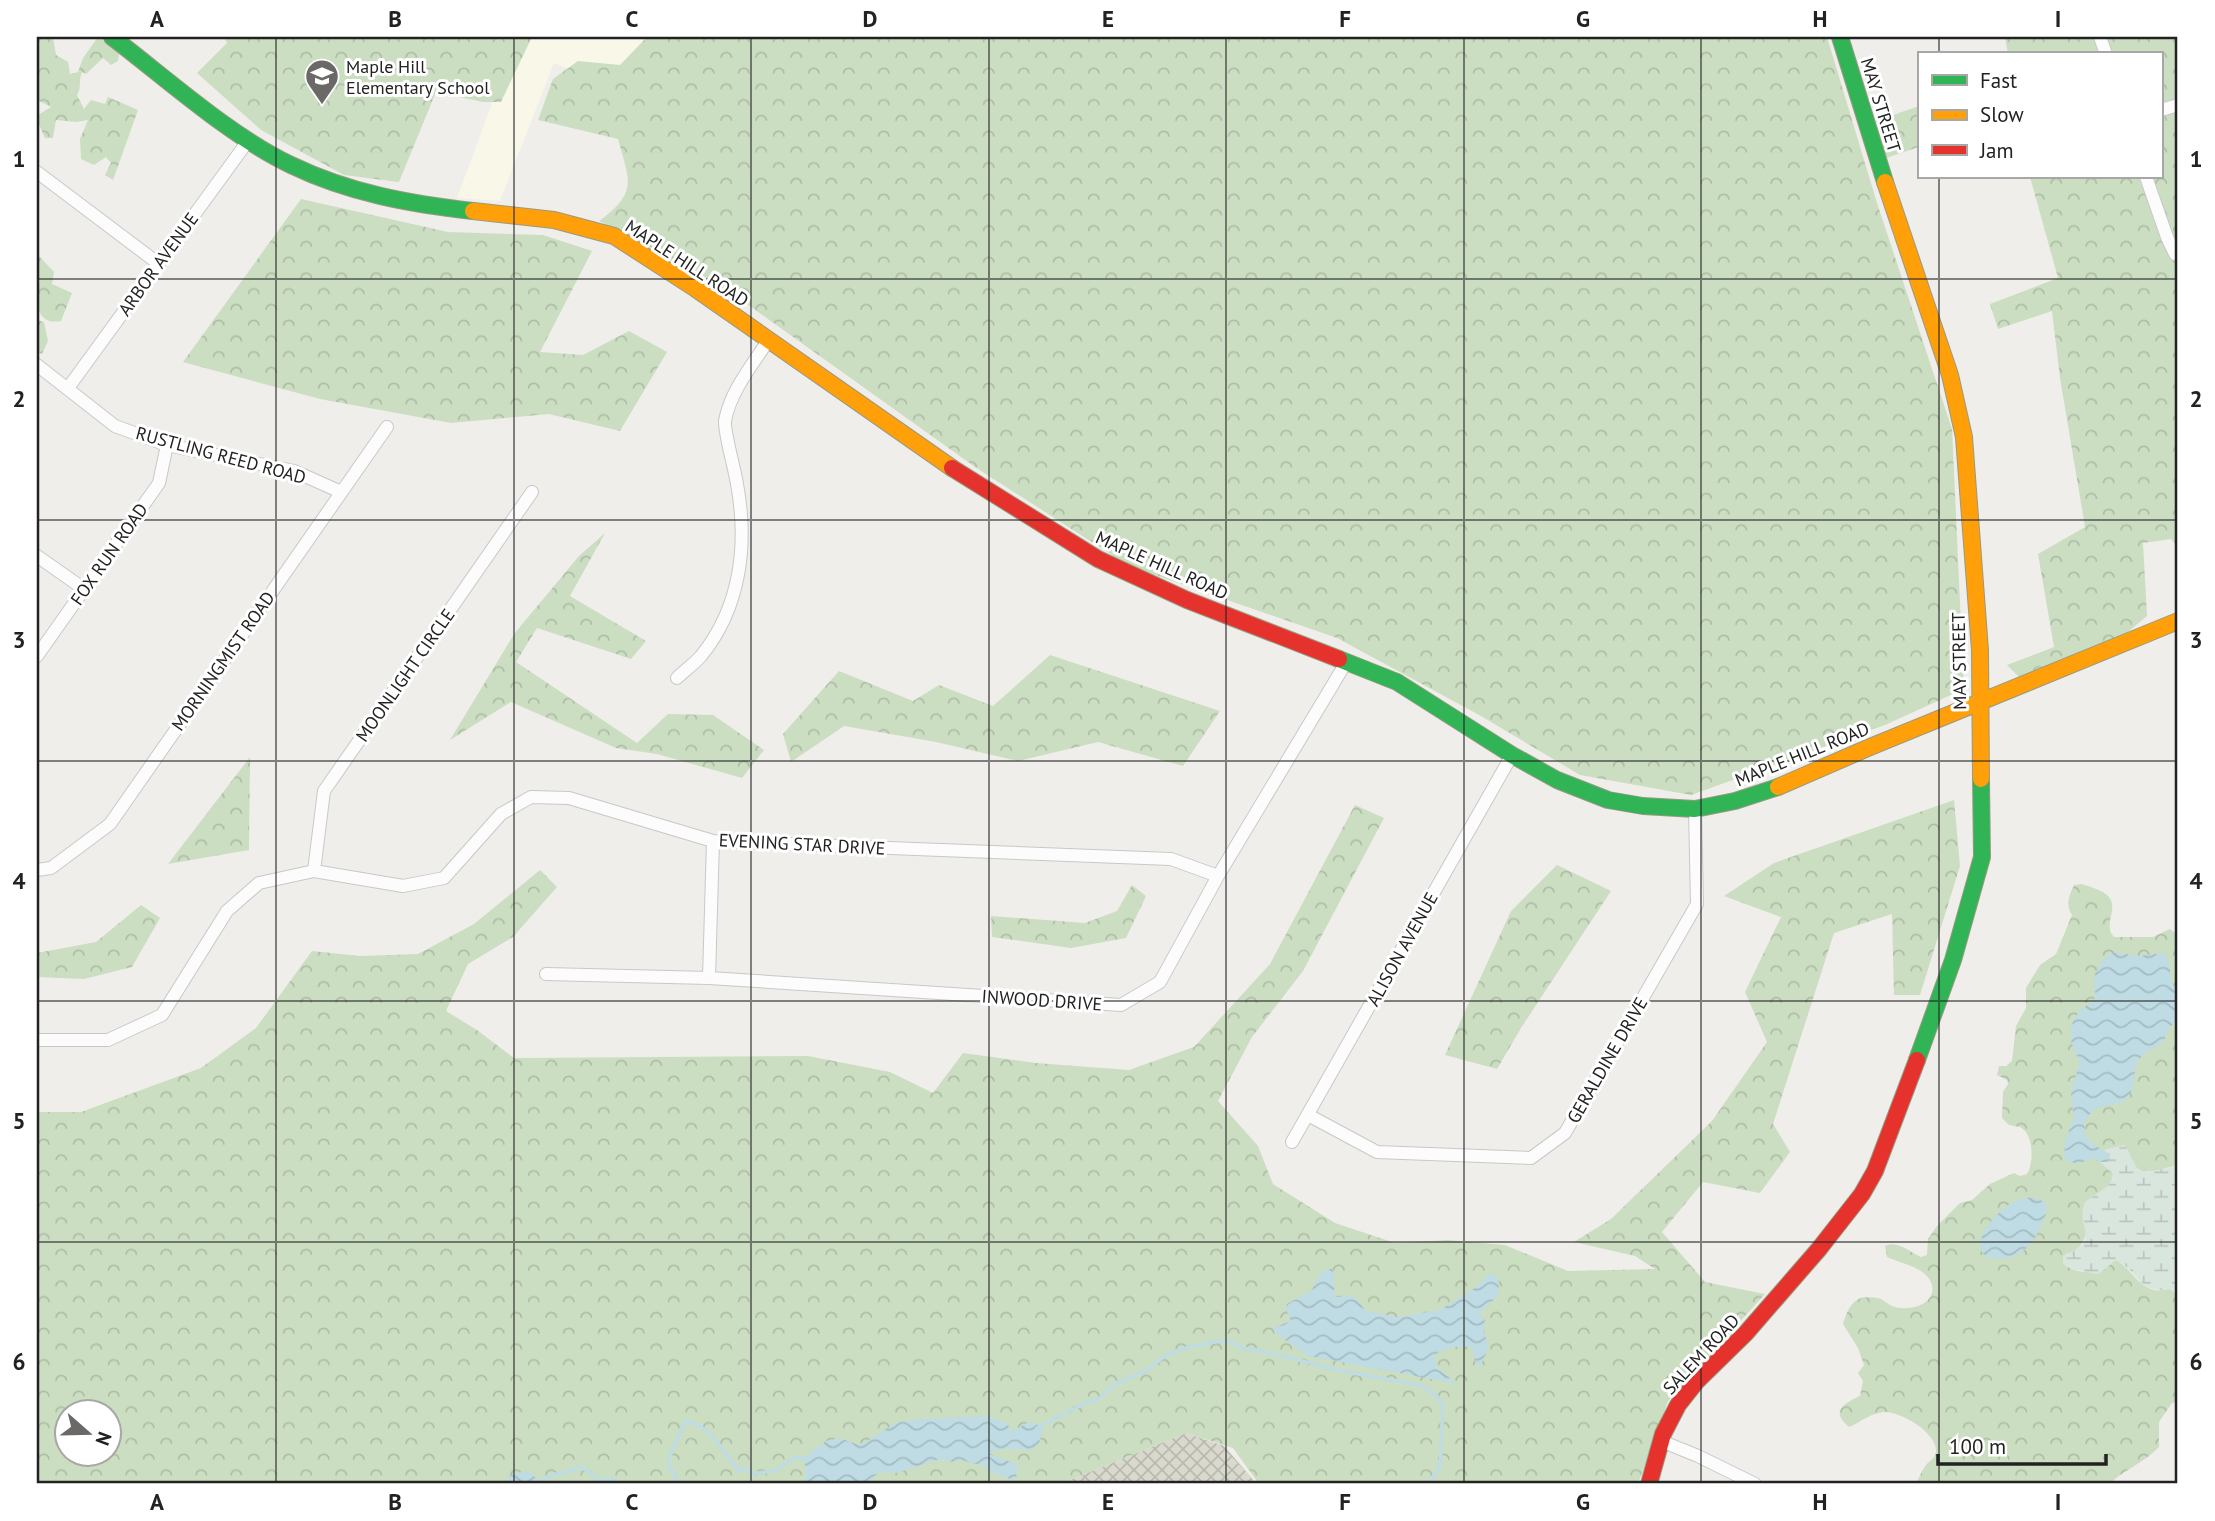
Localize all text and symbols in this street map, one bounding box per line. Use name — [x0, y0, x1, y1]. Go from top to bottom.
text: A — [150, 4, 164, 33]
text: B — [388, 4, 402, 33]
text: C — [626, 4, 639, 33]
text: D — [863, 4, 877, 33]
text: E — [1102, 4, 1114, 33]
text: F — [1339, 4, 1351, 33]
text: G — [1576, 4, 1590, 33]
text: H — [1813, 4, 1827, 33]
text: I — [2055, 4, 2061, 33]
legend — [1918, 52, 2162, 178]
place label: Maple Hill Elementary School — [346, 55, 490, 99]
street label: MAY STREET — [1856, 55, 1906, 155]
school or university icon: Maple Hill Elementary School — [303, 57, 341, 106]
text: Fast — [1980, 67, 2017, 94]
text: Slow — [1980, 101, 2024, 128]
text: Jam — [1979, 137, 2014, 164]
text: 1 — [12, 144, 26, 173]
text: 1 — [2189, 144, 2203, 173]
street label: ARBOR AVENUE — [113, 208, 203, 320]
street label: MAPLE HILL ROAD — [621, 215, 753, 311]
text: 2 — [12, 384, 26, 413]
text: 2 — [2189, 384, 2203, 413]
street label: RUSTLING REED ROAD — [133, 421, 309, 489]
street label: FOX RUN ROAD — [65, 498, 153, 610]
street label: MAPLE HILL ROAD — [1092, 525, 1232, 605]
street label: MORNINGMIST ROAD — [166, 587, 280, 735]
street label: MOONLIGHT CIRCLE — [350, 604, 460, 746]
street label: MAY STREET — [1947, 612, 1971, 710]
text: 3 — [12, 625, 26, 654]
text: 3 — [2189, 625, 2203, 654]
street label: MAPLE HILL ROAD — [1732, 717, 1872, 791]
street label: EVENING STAR DRIVE — [718, 828, 886, 860]
text: 4 — [12, 866, 26, 895]
text: 4 — [2189, 866, 2203, 895]
street label: ALISON AVENUE — [1361, 888, 1443, 1010]
street label: INWOOD DRIVE — [981, 984, 1103, 1016]
street label: GERALDINE DRIVE — [1562, 993, 1652, 1127]
text: 5 — [12, 1106, 26, 1135]
text: 5 — [2189, 1106, 2203, 1135]
street label: SALEM ROAD — [1658, 1309, 1744, 1399]
text: 6 — [12, 1347, 26, 1376]
text: 6 — [2189, 1347, 2203, 1376]
north arrow — [52, 1398, 122, 1468]
scale bar — [1938, 1423, 2106, 1467]
text: N — [91, 1429, 117, 1449]
text: 100 m — [1949, 1433, 2006, 1460]
text: A — [150, 1487, 164, 1516]
text: B — [388, 1487, 402, 1516]
text: C — [626, 1487, 639, 1516]
text: D — [863, 1487, 877, 1516]
text: E — [1102, 1487, 1114, 1516]
text: F — [1339, 1487, 1351, 1516]
text: G — [1576, 1487, 1590, 1516]
text: H — [1813, 1487, 1827, 1516]
text: I — [2055, 1487, 2061, 1516]

